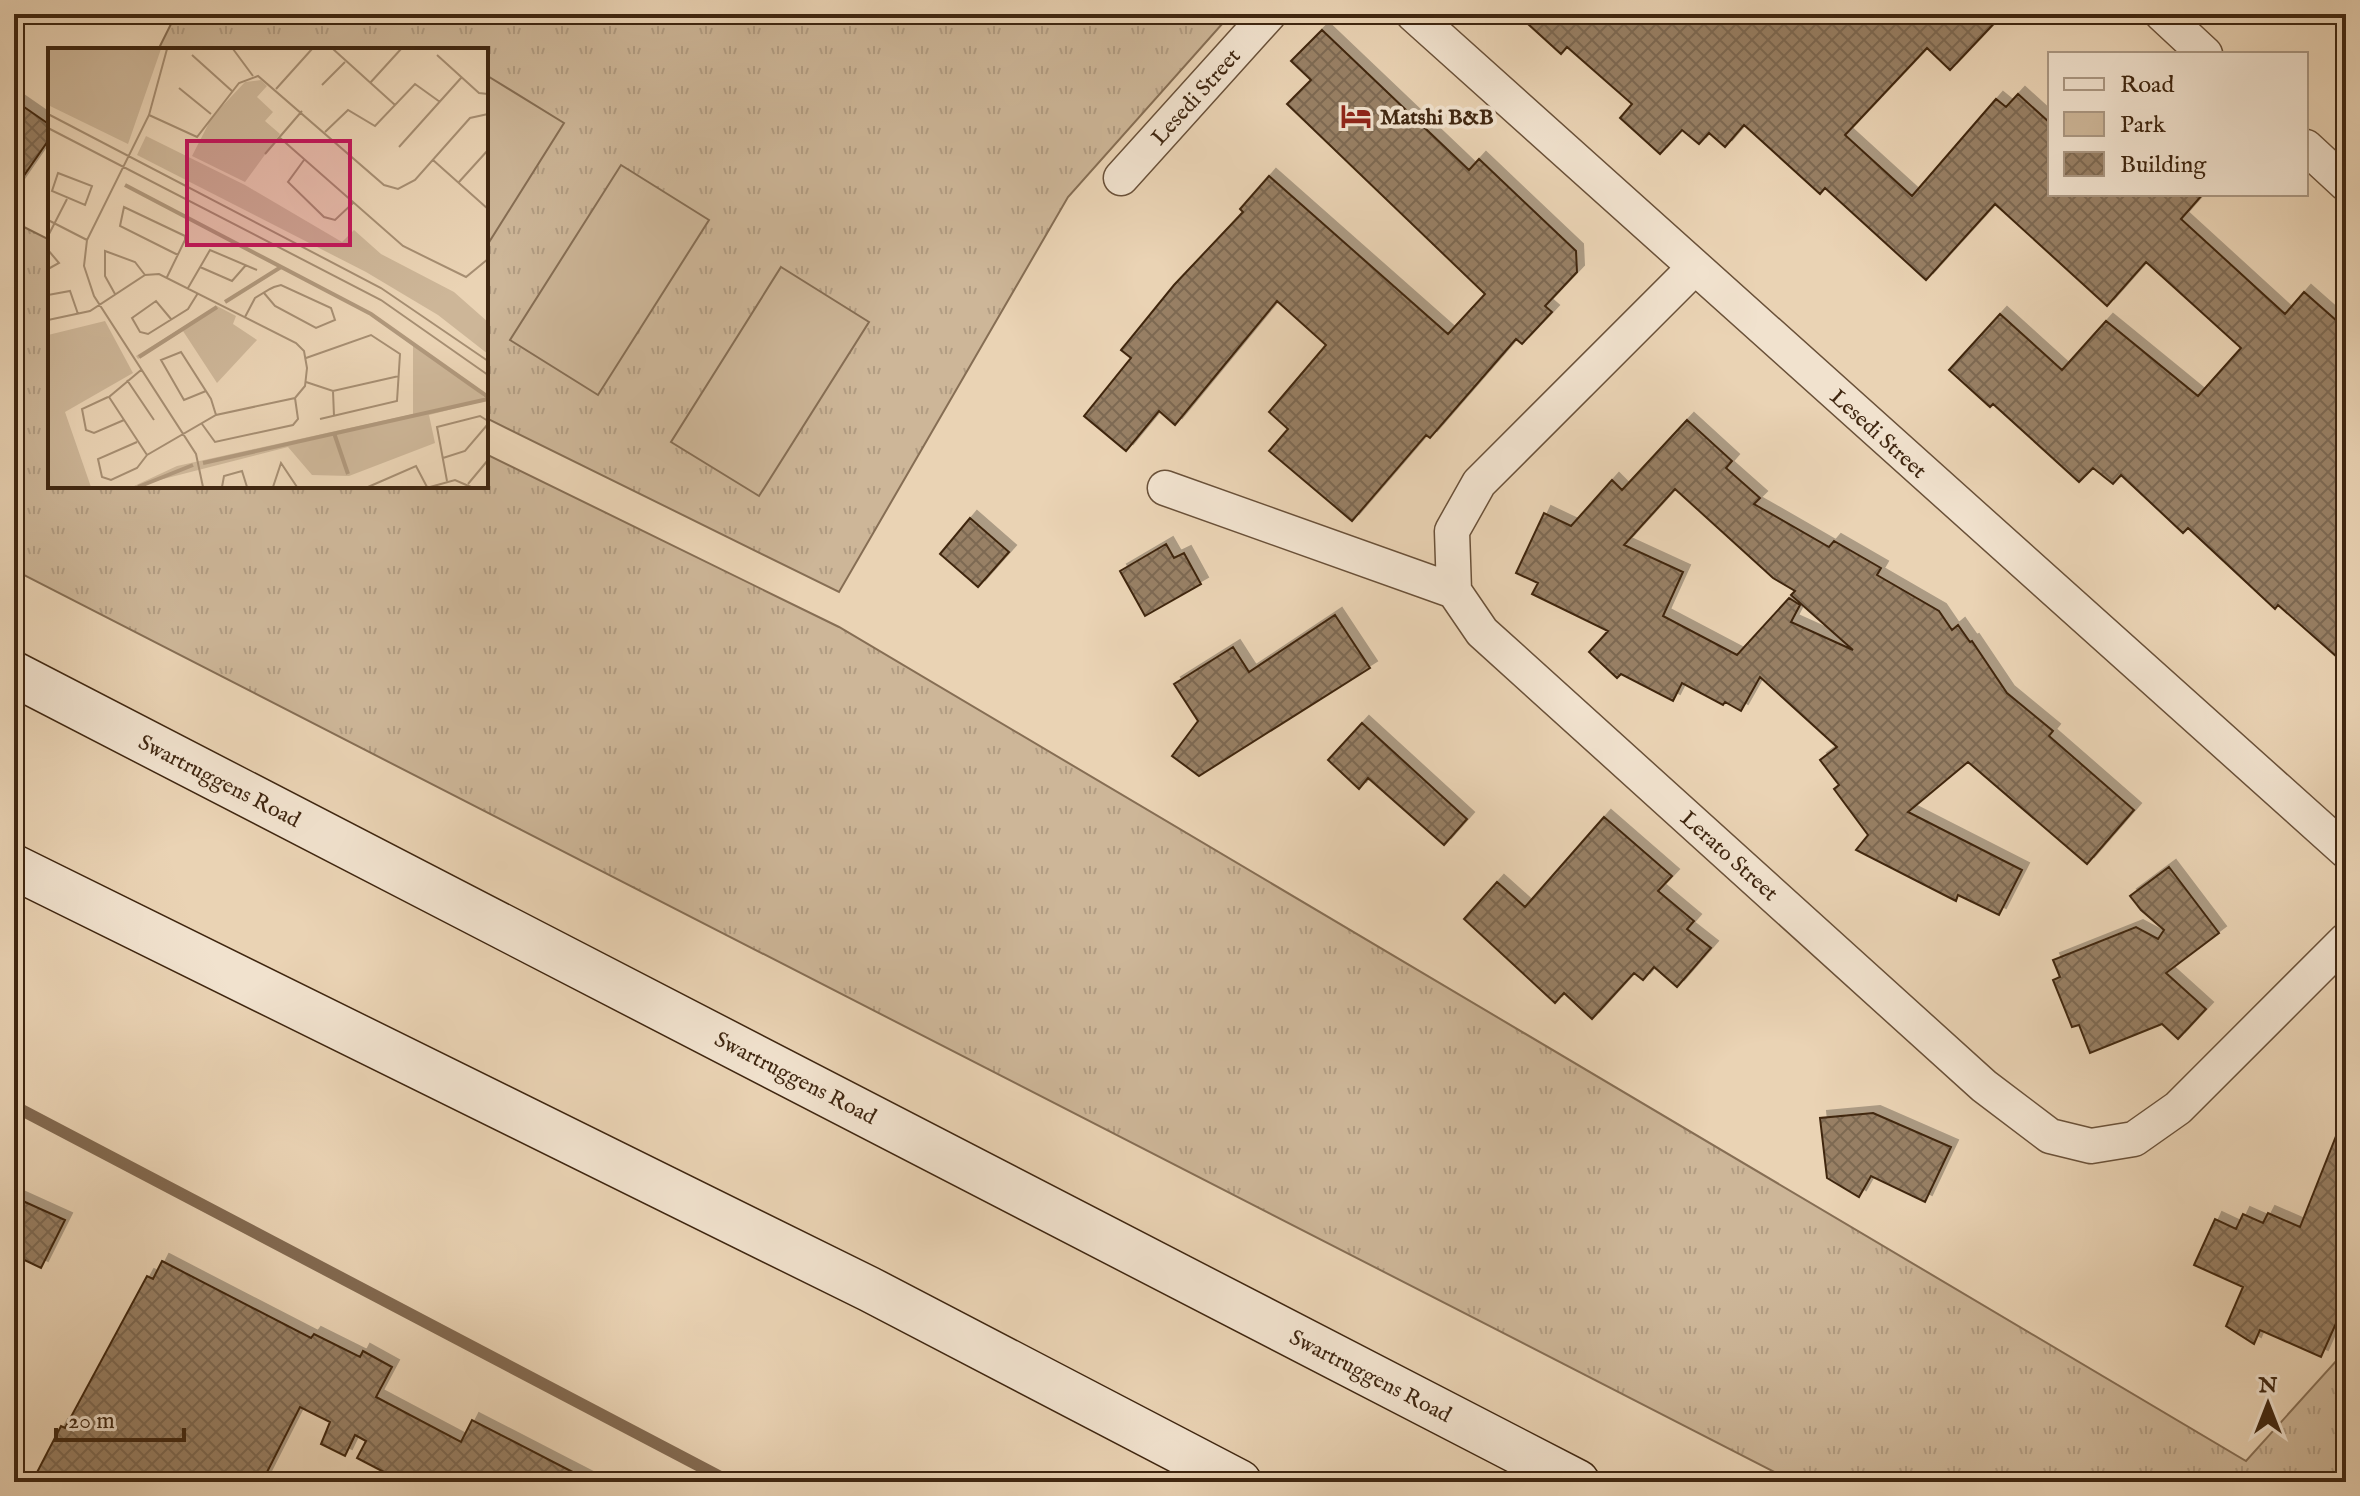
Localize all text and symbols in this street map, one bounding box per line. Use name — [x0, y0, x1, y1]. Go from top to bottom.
street label: Lesedi Street — [1146, 43, 1248, 152]
inset map — [48, 48, 488, 488]
legend — [2048, 52, 2308, 196]
text: Road — [2120, 70, 2174, 101]
hotel icon: Matshi B&B — [1339, 99, 1373, 133]
place label: Matshi B&B — [1380, 104, 1494, 132]
text: Park — [2120, 110, 2166, 141]
text: Building — [2120, 150, 2207, 181]
street label: Lesedi Street — [1823, 384, 1932, 486]
street label: Swartruggens Road — [133, 729, 305, 835]
street label: Lerato Street — [1674, 805, 1784, 908]
street label: Swartruggens Road — [709, 1026, 881, 1132]
street label: Swartruggens Road — [1284, 1324, 1456, 1430]
north arrow — [2228, 1364, 2308, 1444]
text: N — [2257, 1372, 2278, 1400]
scale bar — [56, 1392, 184, 1442]
text: 20 m — [68, 1406, 115, 1437]

